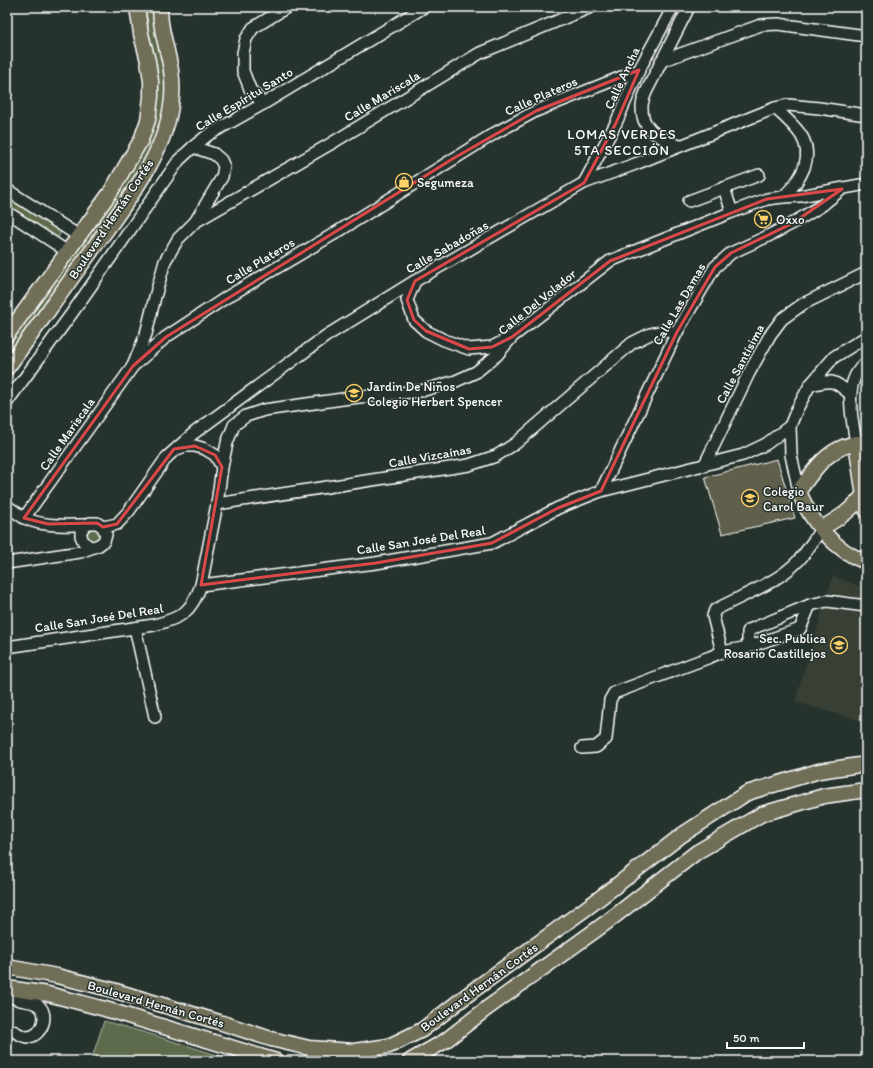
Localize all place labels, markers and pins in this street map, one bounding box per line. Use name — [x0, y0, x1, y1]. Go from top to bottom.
shop icon: Segumeza — [394, 172, 414, 192]
place label: Segumeza — [417, 175, 474, 190]
supermarket icon: Oxxo — [753, 209, 773, 229]
place label: Oxxo — [776, 212, 805, 227]
place label: Jardin De Niños Colegio Herbert Spencer — [367, 379, 503, 409]
school or university icon: Jardin De Niños Colegio Herbert Spencer — [344, 383, 364, 403]
place label: Colegio Carol Baur — [763, 484, 825, 514]
school or university icon: Colegio Carol Baur — [740, 488, 760, 508]
place label: Sec. Publica Rosario Castillejos — [724, 631, 826, 661]
school or university icon: Sec. Publica Rosario Castillejos — [829, 635, 849, 655]

